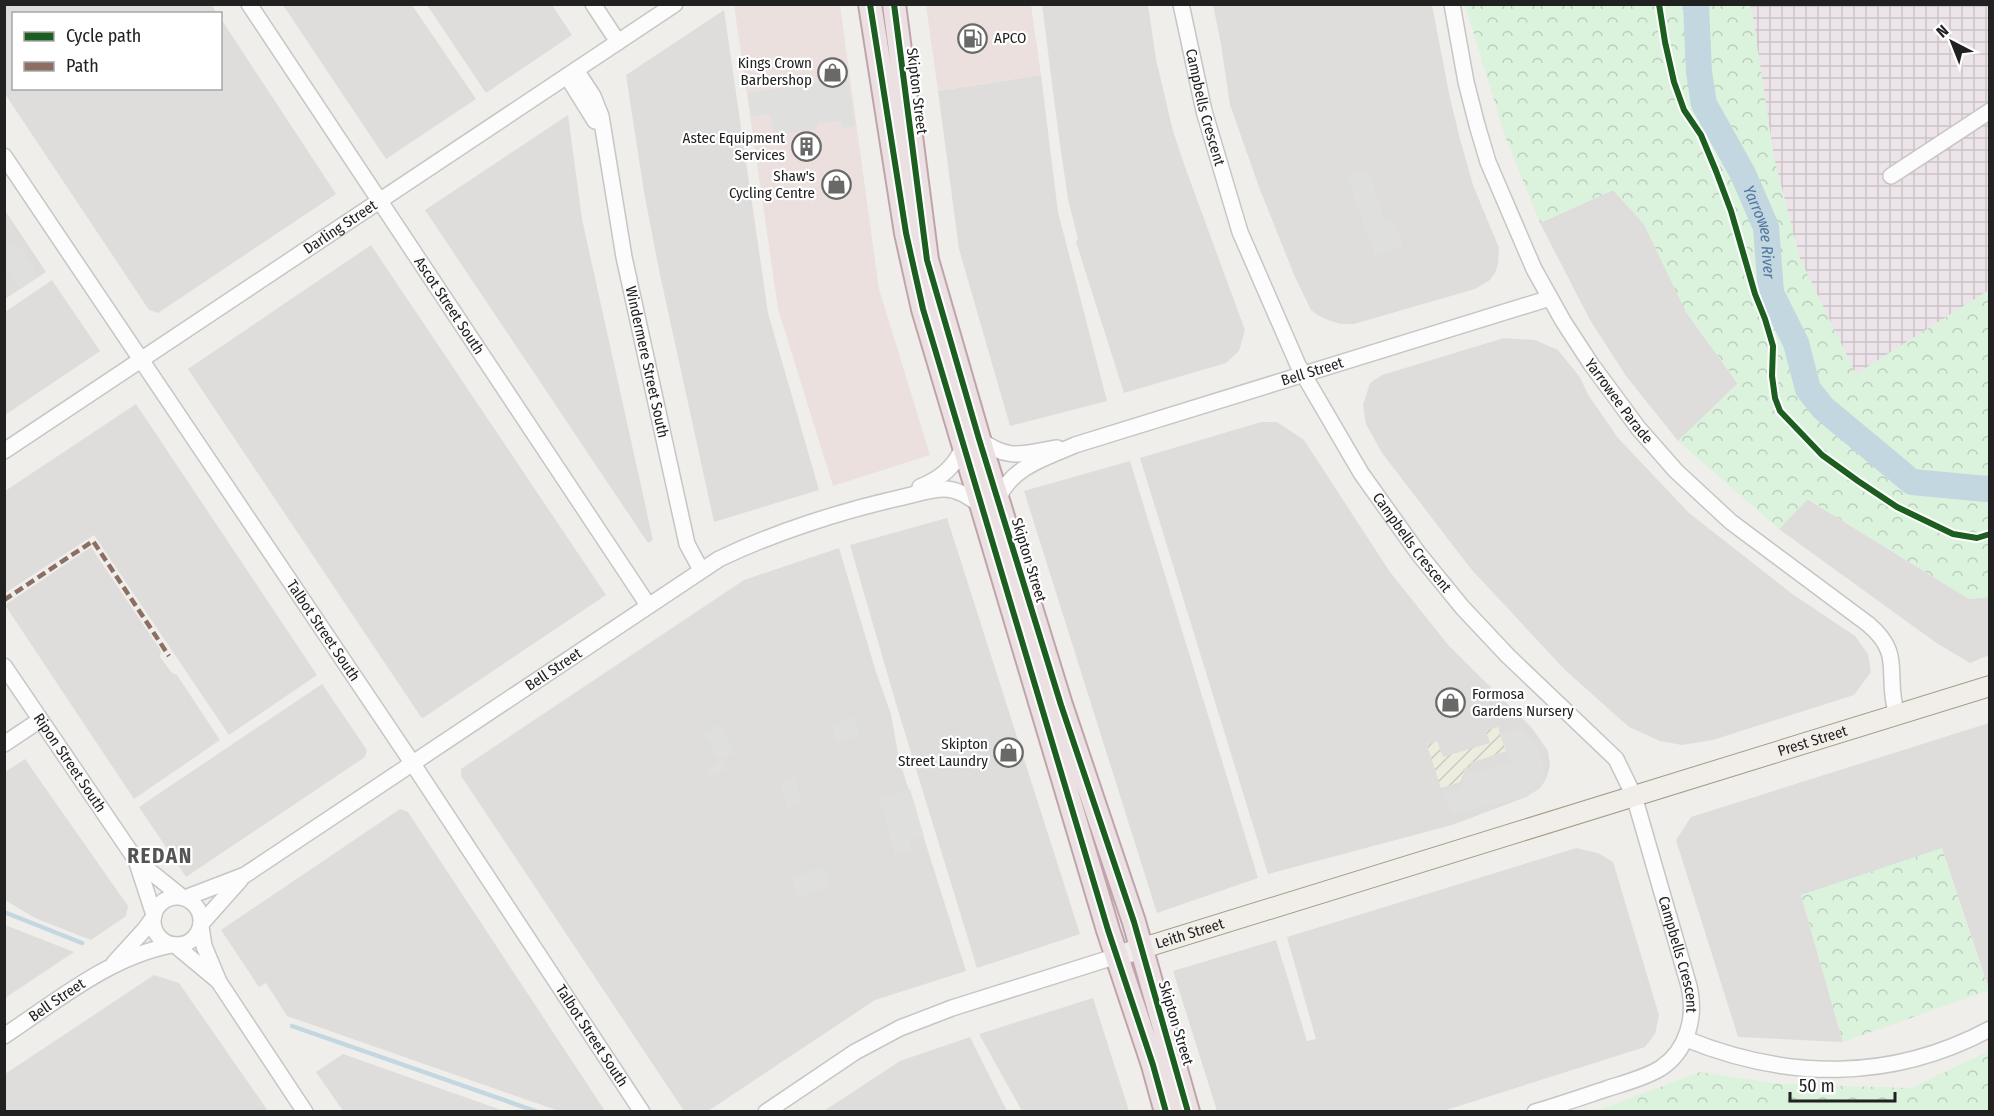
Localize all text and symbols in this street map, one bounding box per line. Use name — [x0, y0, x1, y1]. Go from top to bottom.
legend — [12, 12, 222, 90]
north arrow — [1922, 12, 1982, 72]
text: N — [1932, 21, 1952, 41]
fuel station icon: APCO — [957, 22, 989, 54]
text: Cycle path — [66, 25, 141, 47]
place label: APCO — [994, 29, 1026, 47]
street label: Skipton Street — [903, 47, 931, 135]
street label: Campbells Crescent — [1182, 47, 1229, 168]
place label: Kings Crown Barbershop — [738, 54, 812, 89]
text: Path — [66, 55, 99, 77]
shop icon: Kings Crown Barbershop — [817, 56, 849, 88]
place label: Astec Equipment Services — [683, 129, 785, 164]
building icon: Astec Equipment Services — [790, 131, 822, 163]
place label: Shaw's Cycling Centre — [729, 167, 815, 202]
shop icon: Shaw's Cycling Centre — [820, 169, 852, 201]
water label: Yarrowee River — [1739, 183, 1779, 280]
street label: Darling Street — [300, 196, 380, 258]
street label: Ascot Street South — [410, 253, 488, 358]
street label: Windermere Street South — [622, 284, 672, 440]
street label: Bell Street — [1279, 353, 1346, 390]
street label: Yarrowee Parade — [1581, 355, 1657, 447]
street label: Campbells Crescent — [1369, 489, 1455, 596]
street label: Skipton Street — [1008, 516, 1050, 604]
street label: Talbot Street South — [283, 577, 364, 685]
street label: Bell Street — [522, 644, 585, 695]
place label: Formosa Gardens Nursery — [1472, 685, 1574, 720]
shop icon: Formosa Gardens Nursery — [1435, 687, 1467, 719]
street label: Ripon Street South — [30, 710, 110, 816]
street label: Prest Street — [1776, 722, 1849, 760]
place label: Skipton Street Laundry — [898, 735, 988, 770]
shop icon: Skipton Street Laundry — [993, 737, 1025, 769]
district label: REDAN — [127, 843, 193, 869]
street label: Campbells Crescent — [1654, 894, 1700, 1013]
street label: Leith Street — [1153, 914, 1226, 953]
street label: Bell Street — [25, 975, 88, 1025]
street label: Skipton Street — [1155, 979, 1197, 1067]
street label: Talbot Street South — [552, 981, 632, 1090]
scale bar — [1790, 1065, 1895, 1103]
text: 50 m — [1799, 1075, 1835, 1097]

